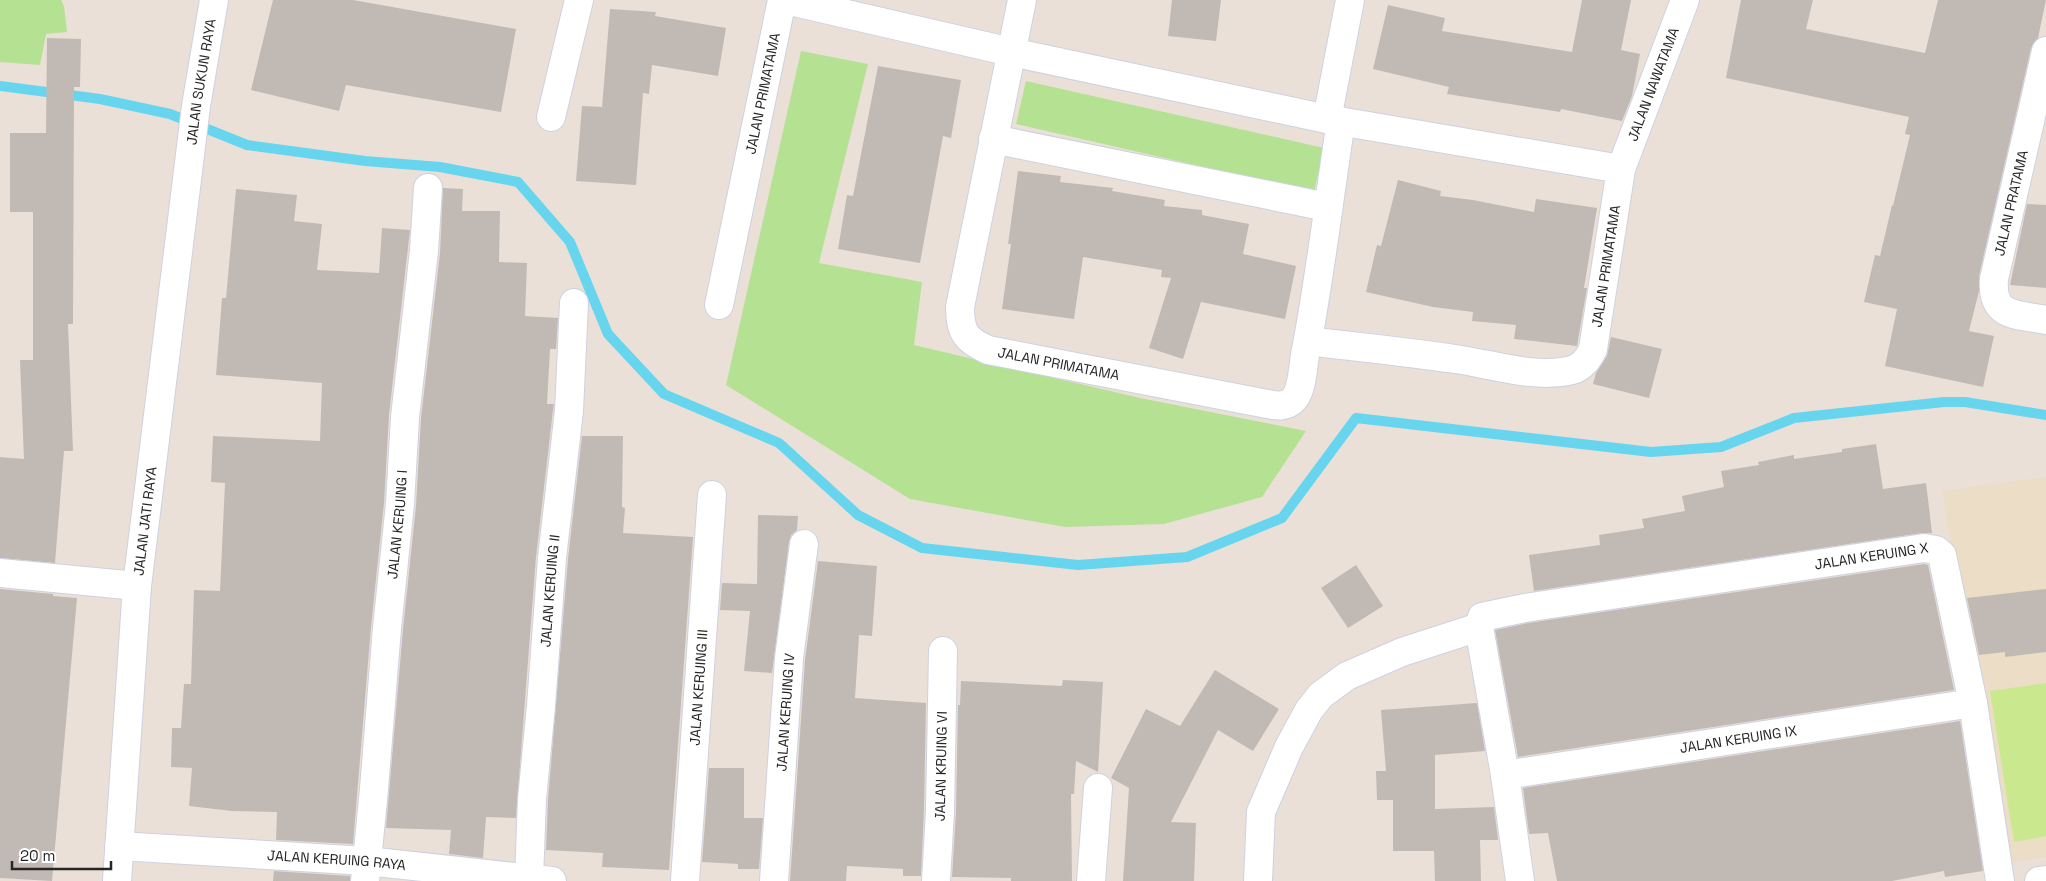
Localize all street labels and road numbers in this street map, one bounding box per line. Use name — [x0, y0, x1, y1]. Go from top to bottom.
street label: JALAN SUKUN RAYA — [182, 17, 220, 146]
street label: JALAN NAWATAMA — [1623, 25, 1683, 144]
street label: JALAN PRIMATAMA — [741, 31, 784, 156]
street label: JALAN PRATAMA — [1990, 148, 2032, 258]
street label: JALAN PRIMATAMA — [1587, 204, 1624, 329]
street label: JALAN PRIMATAMA — [996, 343, 1121, 384]
street label: JALAN JATI RAYA — [129, 465, 161, 577]
street label: JALAN KERUING I — [383, 469, 411, 580]
street label: JALAN KERUING II — [536, 533, 564, 648]
street label: JALAN KERUING X — [1813, 538, 1930, 573]
street label: JALAN KERUING III — [685, 629, 712, 746]
street label: JALAN KERUING IV — [772, 652, 799, 772]
street label: JALAN KRUING VI — [930, 711, 951, 822]
street label: JALAN KERUING IX — [1678, 721, 1798, 757]
street label: JALAN KERUING RAYA — [267, 846, 407, 874]

